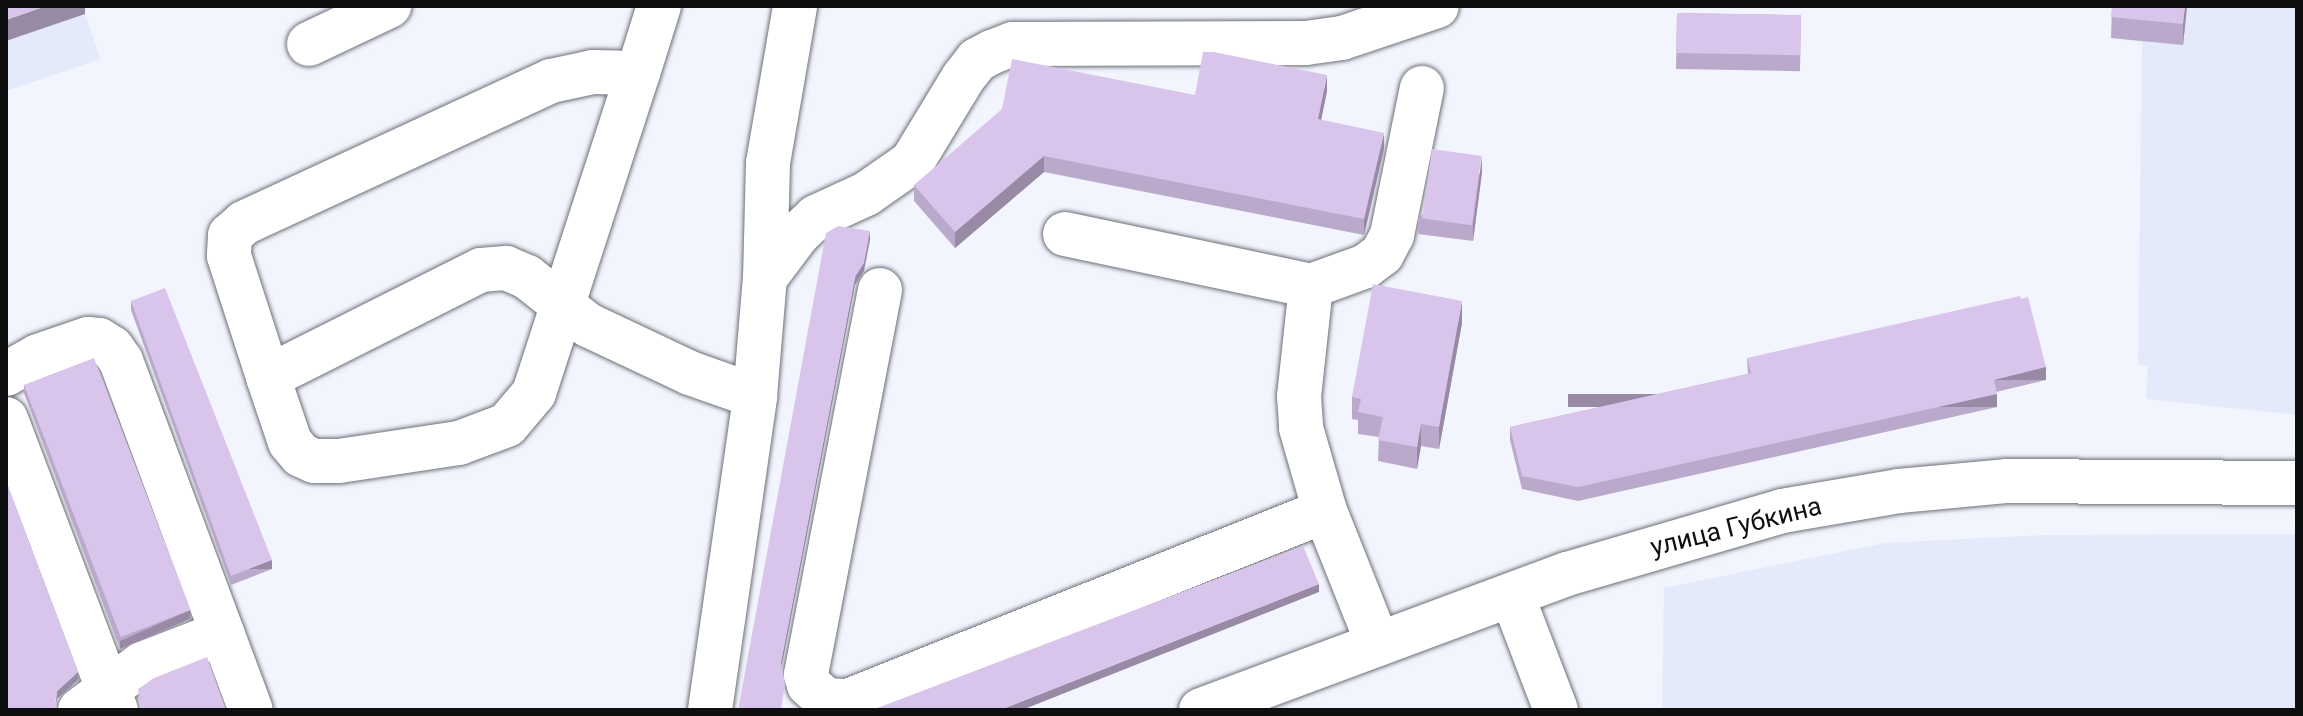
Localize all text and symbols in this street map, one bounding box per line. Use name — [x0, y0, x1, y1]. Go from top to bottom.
street label: улица Губкина — [1647, 491, 1825, 563]

